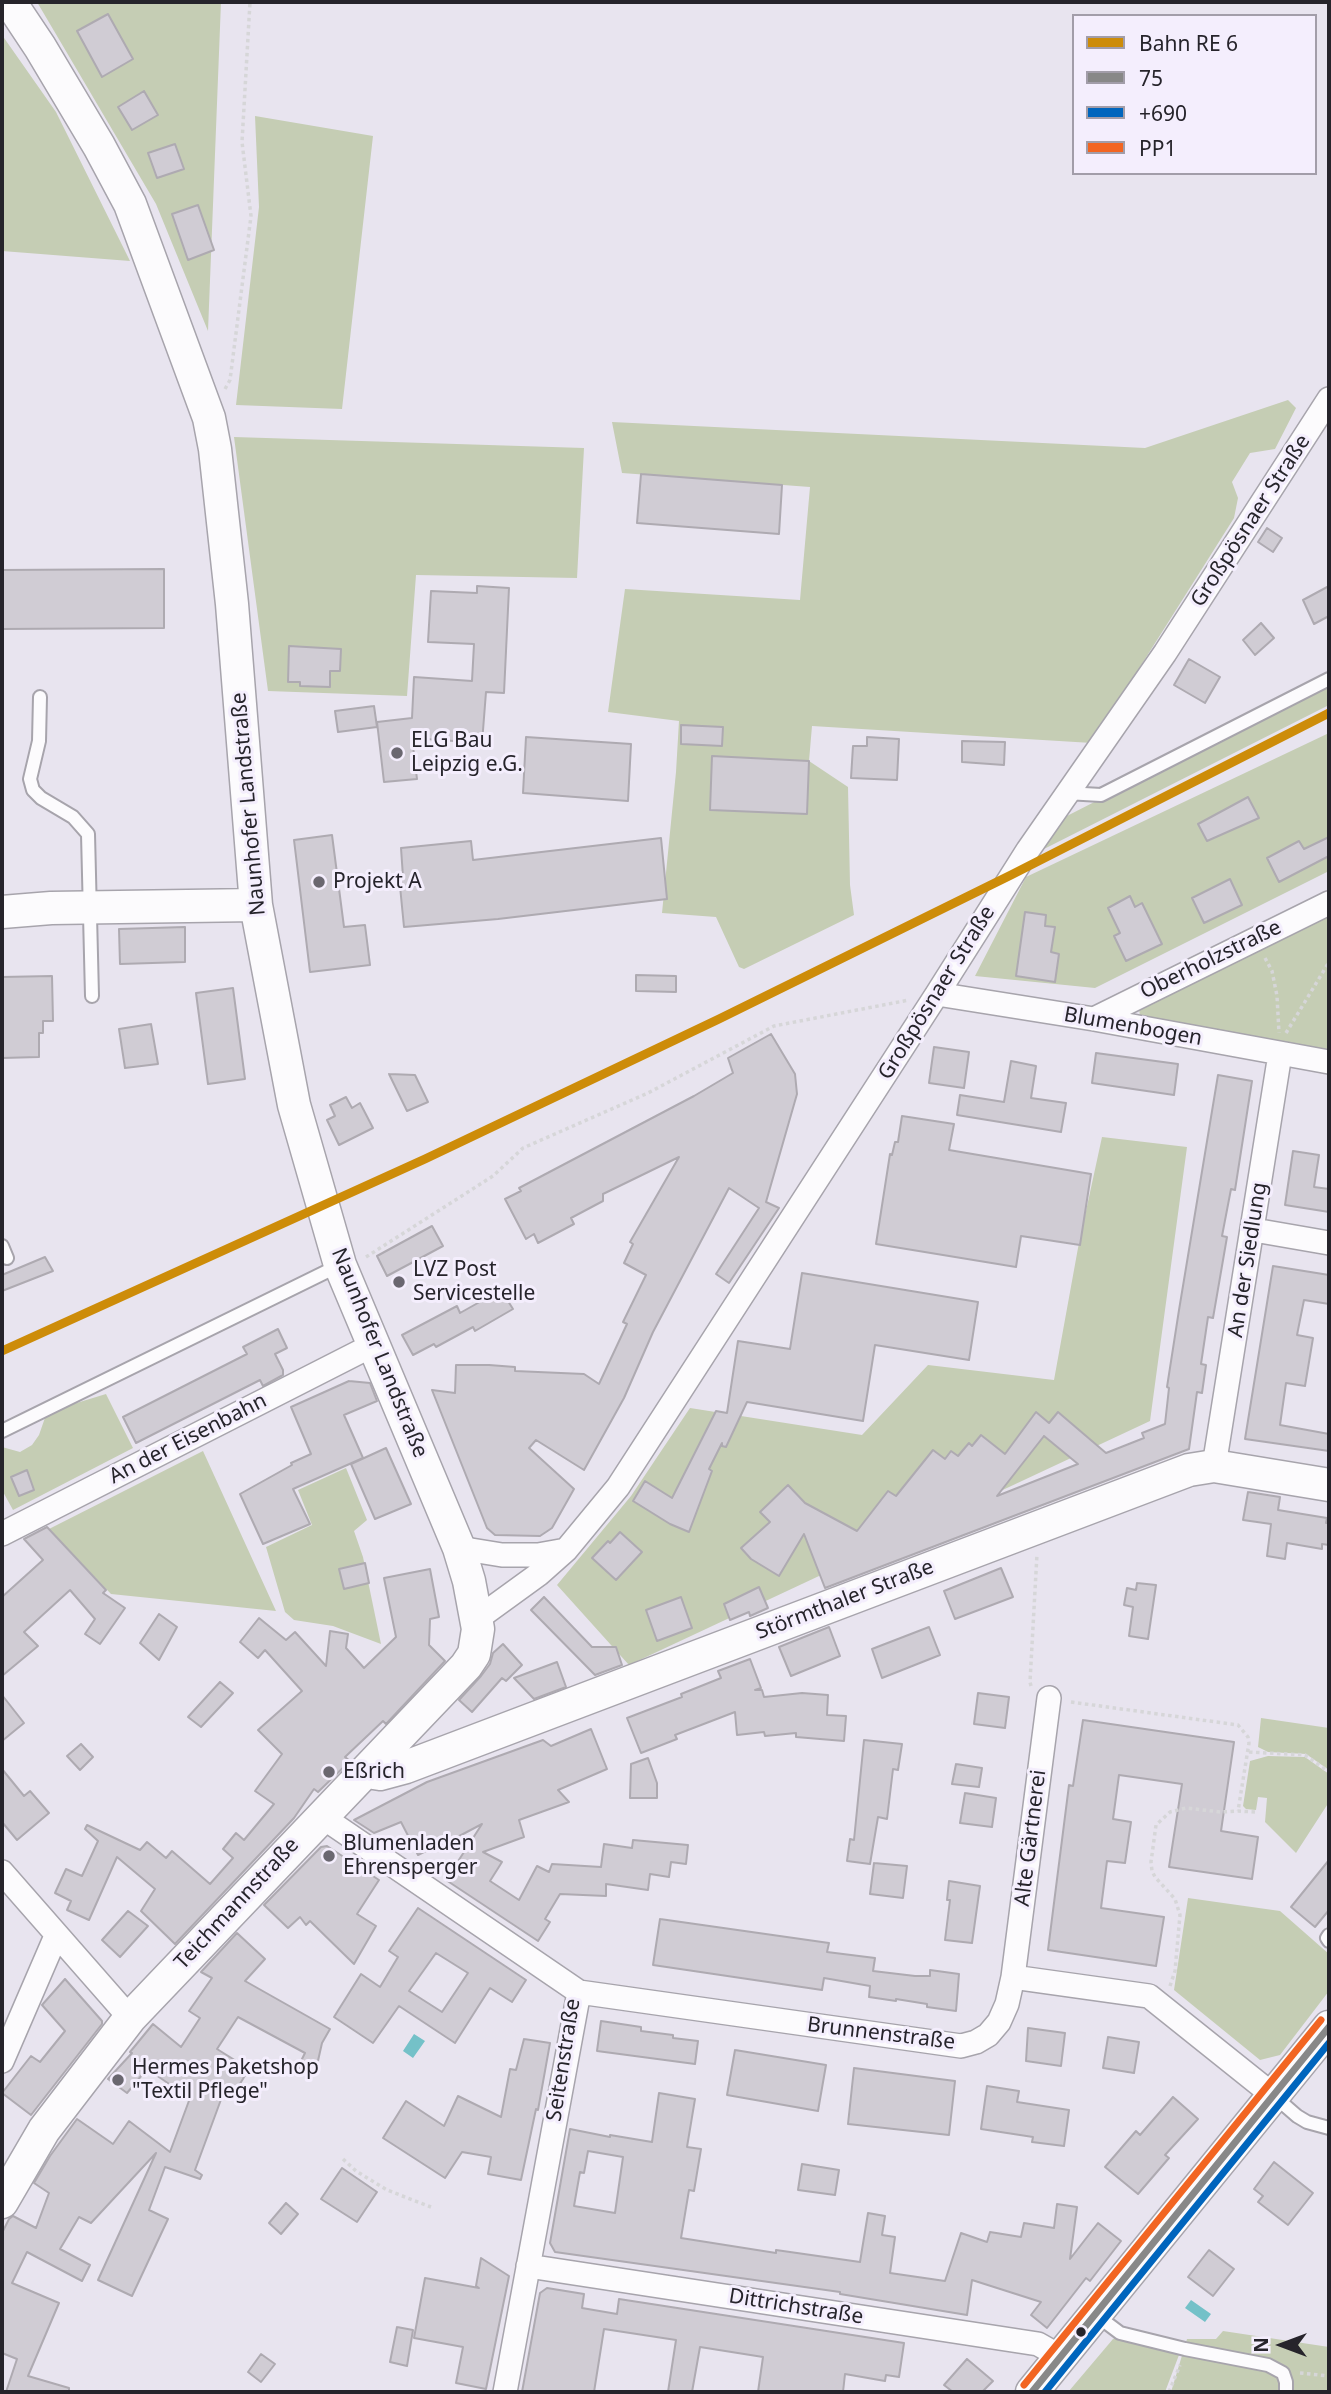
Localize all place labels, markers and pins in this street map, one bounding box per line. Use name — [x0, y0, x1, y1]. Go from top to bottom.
place label: ELG Bau Leipzig e.G. — [411, 728, 523, 778]
marker: ELG Bau Leipzig e.G. — [389, 745, 405, 761]
place label: Projekt A — [333, 869, 422, 895]
marker: Projekt A — [311, 874, 327, 890]
place label: LVZ Post Servicestelle — [413, 1257, 535, 1307]
marker: LVZ Post Servicestelle — [391, 1274, 407, 1290]
place label: Eßrich — [343, 1759, 405, 1785]
marker: Eßrich — [321, 1764, 337, 1780]
place label: Blumenladen Ehrensperger — [343, 1831, 477, 1881]
marker: Blumenladen Ehrensperger — [321, 1848, 337, 1864]
place label: Hermes Paketshop "Textil Pflege" — [132, 2055, 319, 2105]
marker: Hermes Paketshop "Textil Pflege" — [110, 2072, 126, 2088]
unlabelled marker — [1074, 2325, 1088, 2339]

